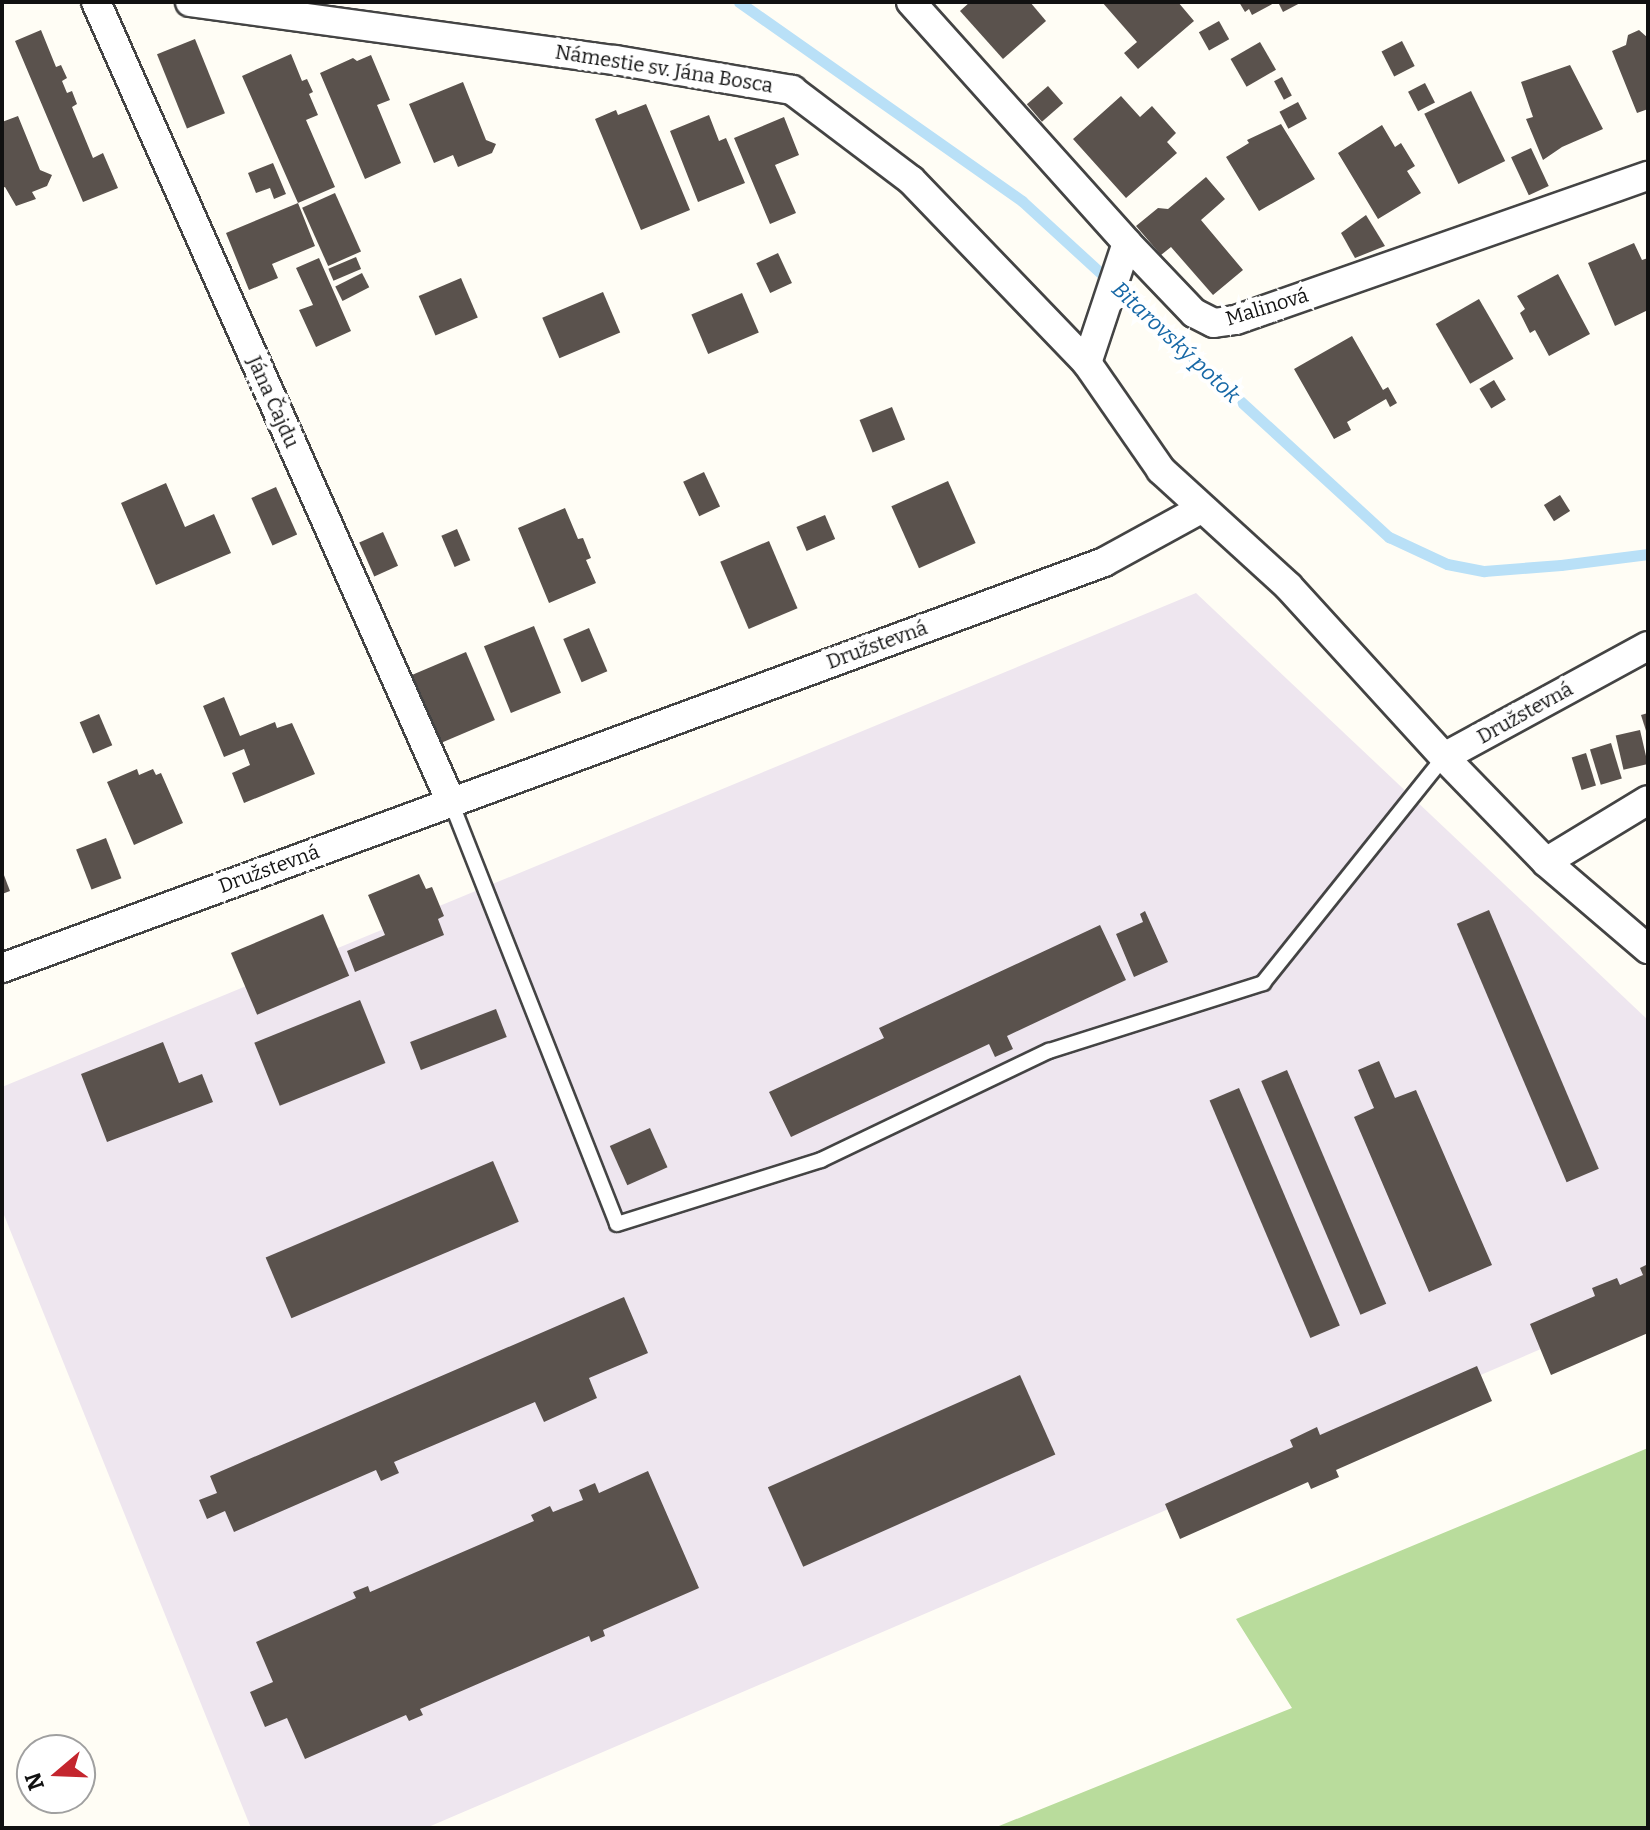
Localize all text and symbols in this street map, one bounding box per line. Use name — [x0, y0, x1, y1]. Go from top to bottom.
street label: Námestie sv. Jána Bosca — [553, 40, 775, 98]
water label: Bitarovský potok — [1106, 276, 1246, 408]
street label: Malinová — [1223, 283, 1311, 331]
street label: Jána Čajdu — [242, 352, 304, 452]
street label: Družstevná — [823, 616, 931, 674]
street label: Družstevná — [1473, 677, 1577, 749]
street label: Družstevná — [215, 840, 323, 898]
north arrow — [16, 1734, 96, 1814]
text: N — [19, 1769, 50, 1794]

